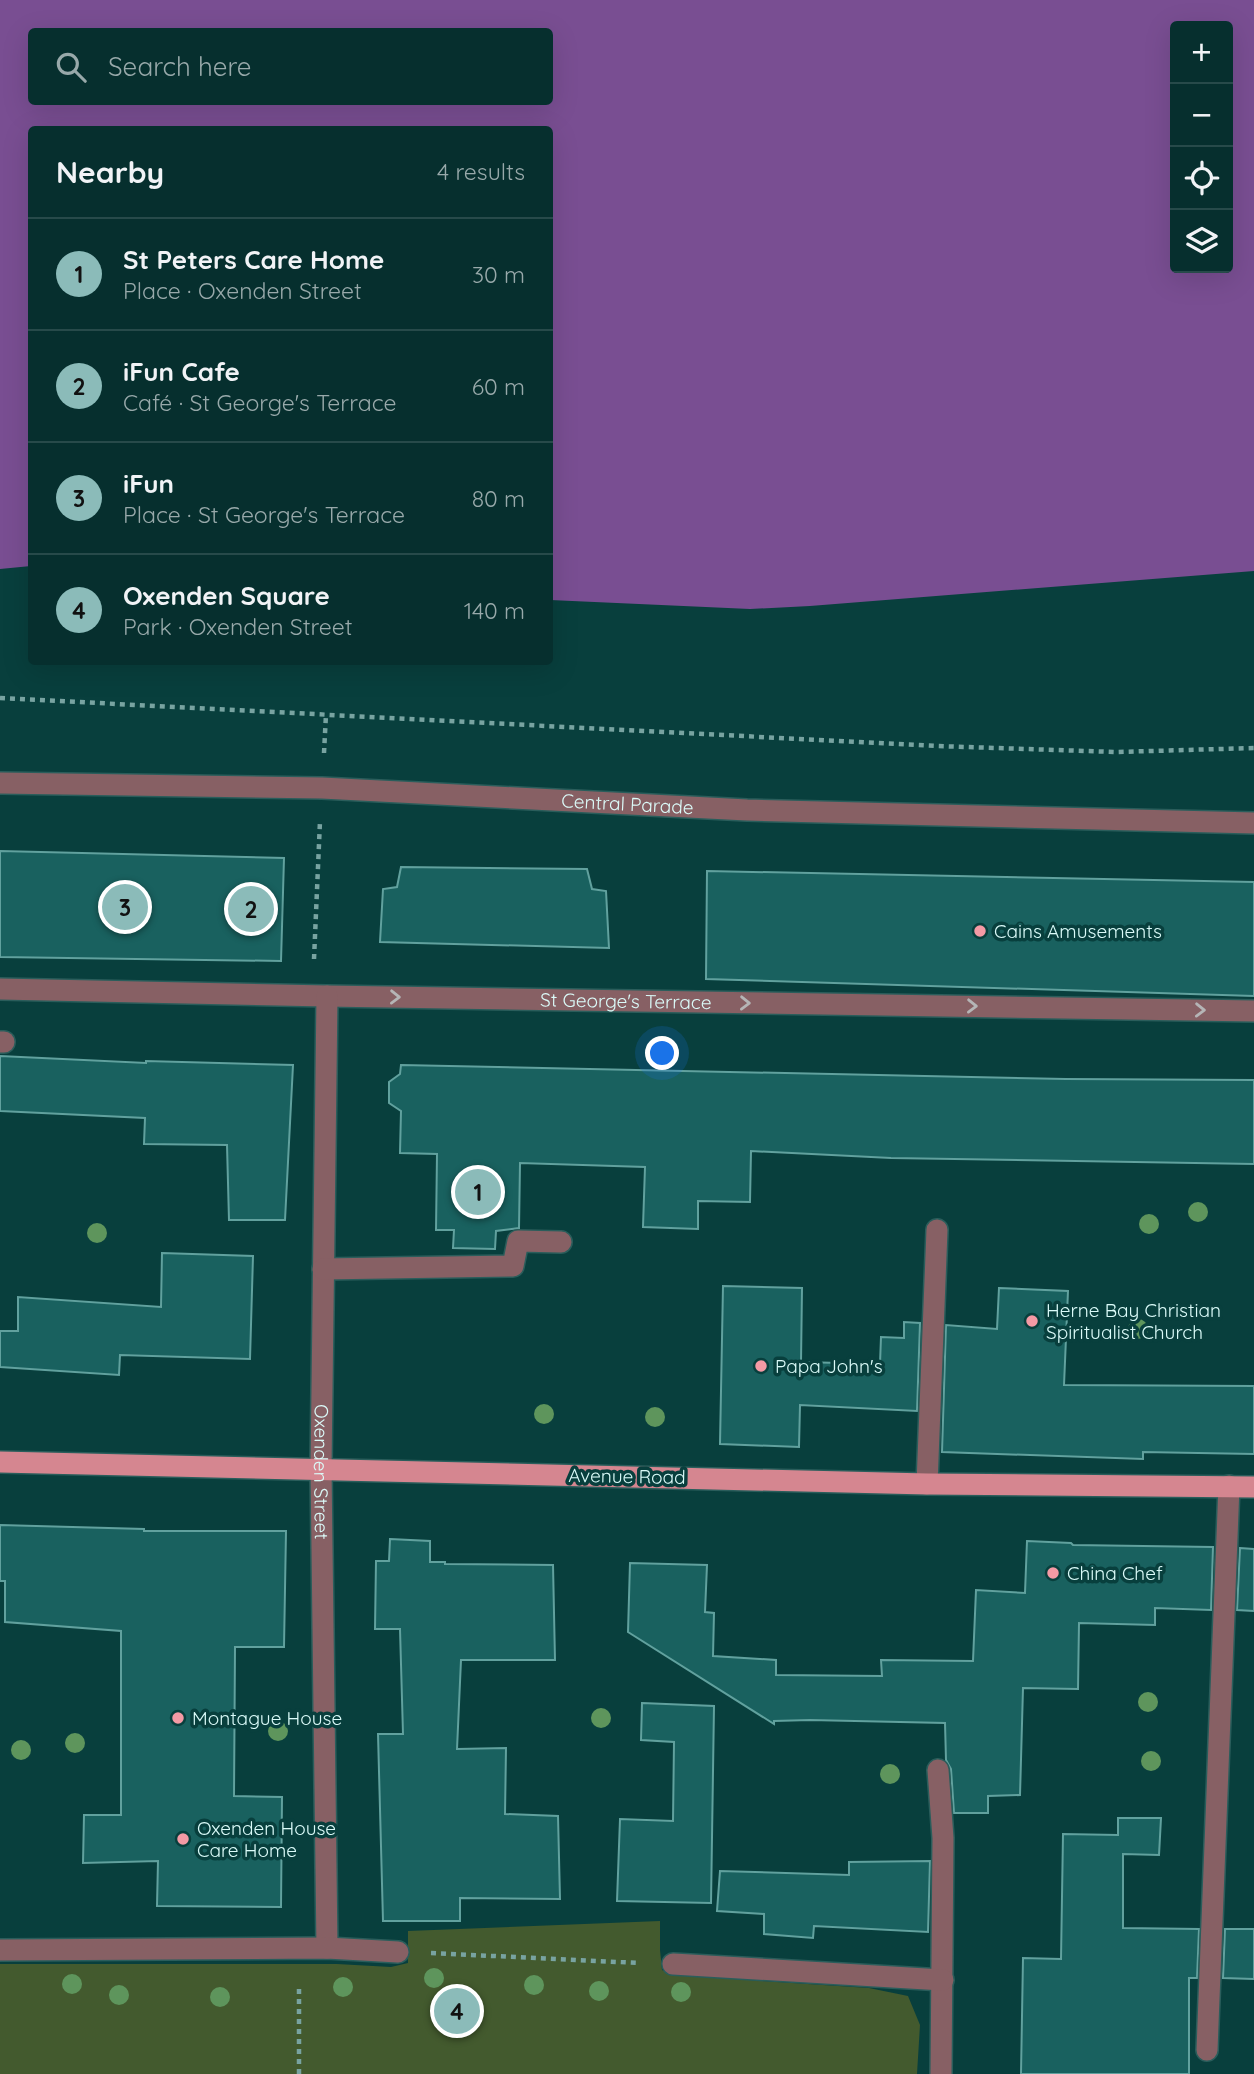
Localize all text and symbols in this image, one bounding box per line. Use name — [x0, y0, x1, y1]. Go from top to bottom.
map controls — [1170, 21, 1233, 273]
button: + — [1170, 21, 1233, 84]
search box — [28, 28, 553, 105]
icon: search — [52, 48, 90, 86]
text: Search here — [108, 50, 252, 83]
button: − — [1170, 84, 1233, 147]
button: locate — [1170, 147, 1233, 210]
text: Nearby — [56, 153, 164, 191]
text: 4 results — [437, 157, 525, 186]
button: layers — [1170, 210, 1233, 273]
text: St Peters Care Home — [123, 243, 384, 276]
text: 1 — [75, 260, 83, 289]
text: 30 m — [472, 260, 525, 289]
text: Place · Oxenden Street — [123, 276, 362, 305]
text: iFun Cafe — [123, 355, 240, 388]
text: 2 — [72, 372, 86, 401]
text: 60 m — [472, 372, 525, 401]
text: Café · St George's Terrace — [123, 388, 397, 417]
text: iFun — [123, 467, 174, 500]
text: 3 — [73, 484, 85, 513]
text: 80 m — [472, 484, 525, 513]
text: Place · St George's Terrace — [123, 500, 405, 529]
text: Oxenden Square — [123, 579, 330, 612]
text: 4 — [72, 596, 86, 625]
text: 140 m — [464, 596, 525, 625]
text: Park · Oxenden Street — [123, 612, 353, 641]
street label: Central Parade — [561, 788, 694, 819]
pin: 3 — [102, 881, 148, 933]
pin: 2 — [228, 883, 274, 935]
place label: Cains Amusements — [994, 919, 1162, 943]
marker: Cains Amusements — [972, 923, 988, 939]
street label: St George's Terrace — [540, 987, 712, 1014]
one-way arrow — [390, 990, 401, 1005]
one-way arrow — [740, 995, 751, 1011]
one-way arrow — [968, 998, 978, 1014]
one-way arrow — [1195, 1002, 1206, 1018]
your location — [645, 1036, 679, 1070]
pin: 1 — [455, 1166, 501, 1218]
place label: Herne Bay Christian Spiritualist Church — [1046, 1298, 1221, 1344]
marker: Herne Bay Christian Spiritualist Church — [1024, 1313, 1040, 1329]
place label: Papa John's — [775, 1354, 883, 1378]
marker: Papa John's — [753, 1358, 769, 1374]
street label: Oxenden Street — [309, 1404, 334, 1540]
street label: Avenue Road — [568, 1463, 686, 1489]
place label: China Chef — [1067, 1561, 1163, 1585]
marker: China Chef — [1045, 1565, 1061, 1581]
place label: Montague House — [192, 1706, 342, 1730]
marker: Montague House — [170, 1710, 186, 1726]
place label: Oxenden House Care Home — [197, 1816, 336, 1862]
marker: Oxenden House Care Home — [175, 1831, 191, 1847]
pin: 4 — [434, 1985, 480, 2037]

